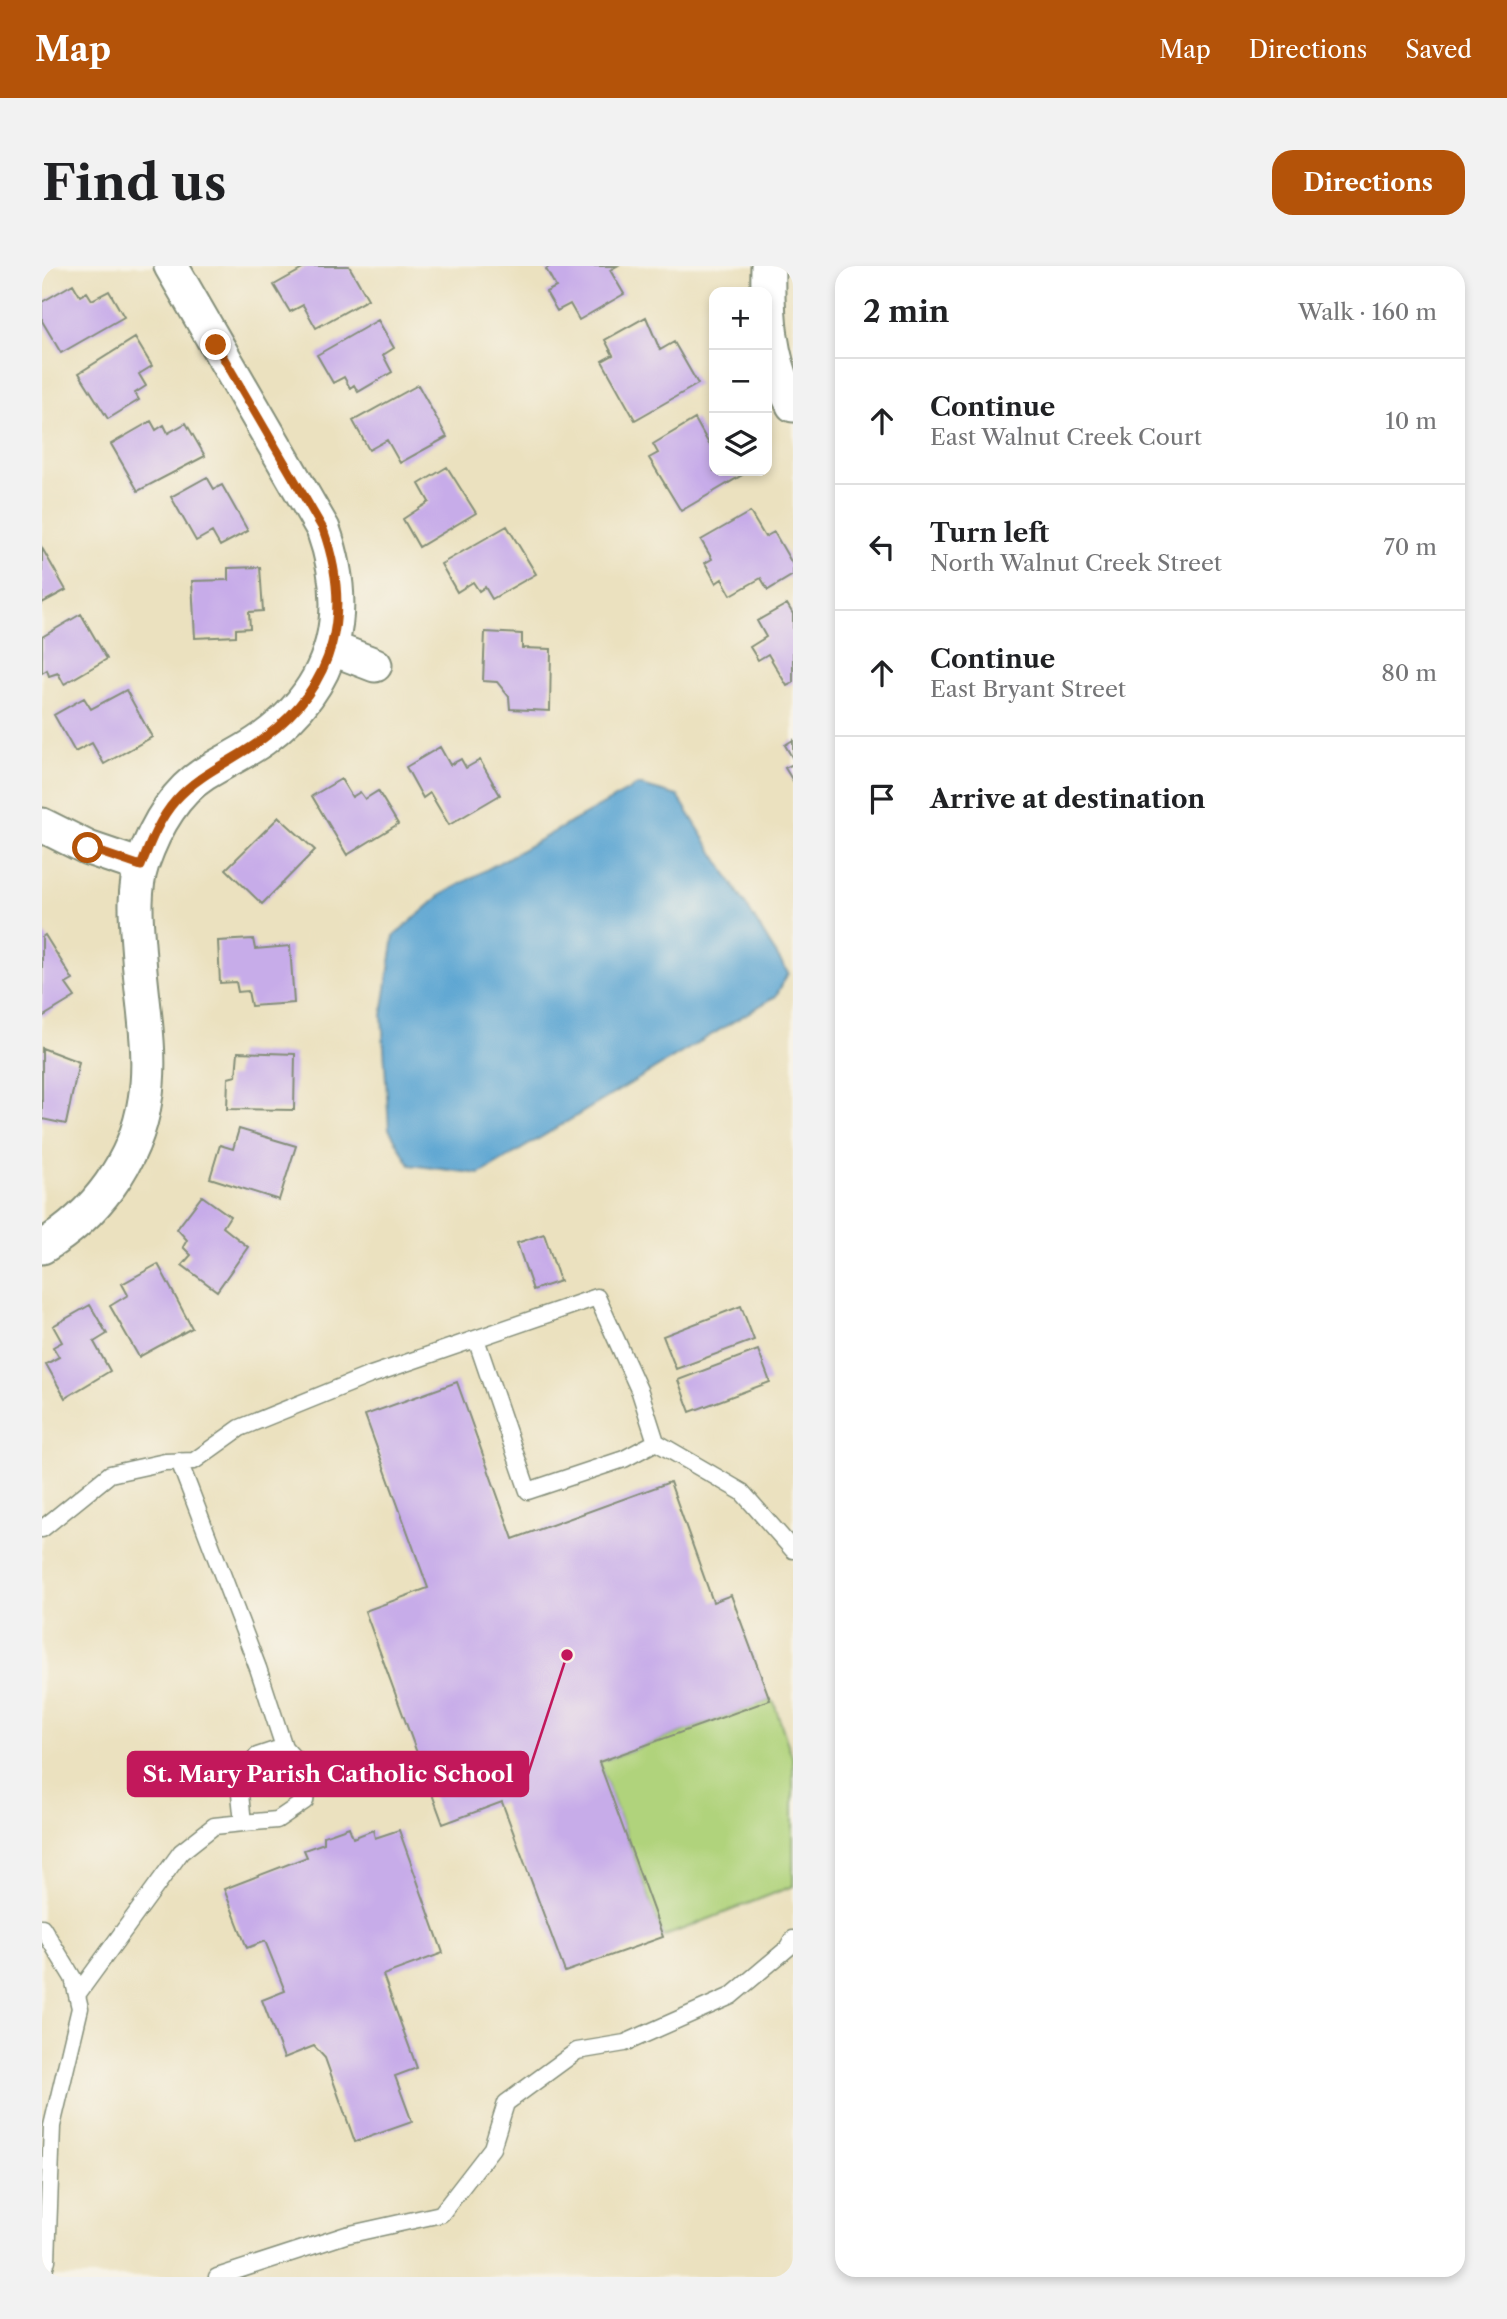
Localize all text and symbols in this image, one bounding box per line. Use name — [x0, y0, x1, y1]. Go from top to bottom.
text: Map — [35, 29, 111, 70]
text: Map — [1159, 35, 1211, 64]
text: Directions — [1249, 35, 1367, 64]
text: Saved — [1405, 35, 1472, 64]
button: Directions — [1272, 150, 1465, 215]
text: Find us — [42, 152, 226, 213]
map controls — [709, 287, 772, 476]
button: + — [709, 287, 772, 350]
text: 2 min — [863, 293, 949, 330]
text: Walk · 160 m — [1298, 298, 1437, 326]
route end — [200, 329, 231, 360]
button: − — [709, 350, 772, 413]
text: Continue — [930, 391, 1055, 423]
icon: ahead — [863, 402, 901, 440]
text: 10 m — [1385, 407, 1437, 435]
button: layers — [709, 413, 772, 476]
text: East Walnut Creek Court — [930, 423, 1202, 451]
text: Turn left — [930, 517, 1049, 549]
icon: left — [863, 528, 901, 566]
text: 70 m — [1384, 533, 1437, 561]
text: North Walnut Creek Street — [930, 549, 1222, 577]
text: Continue — [930, 643, 1055, 675]
icon: ahead — [863, 654, 901, 692]
text: 80 m — [1381, 659, 1437, 687]
text: East Bryant Street — [930, 675, 1126, 703]
icon: arrive — [863, 780, 901, 818]
text: Arrive at destination — [930, 783, 1205, 815]
route start — [72, 832, 103, 863]
callout: St. Mary Parish Catholic School — [128, 1752, 528, 1796]
text: St. Mary Parish Catholic School — [142, 1760, 514, 1788]

